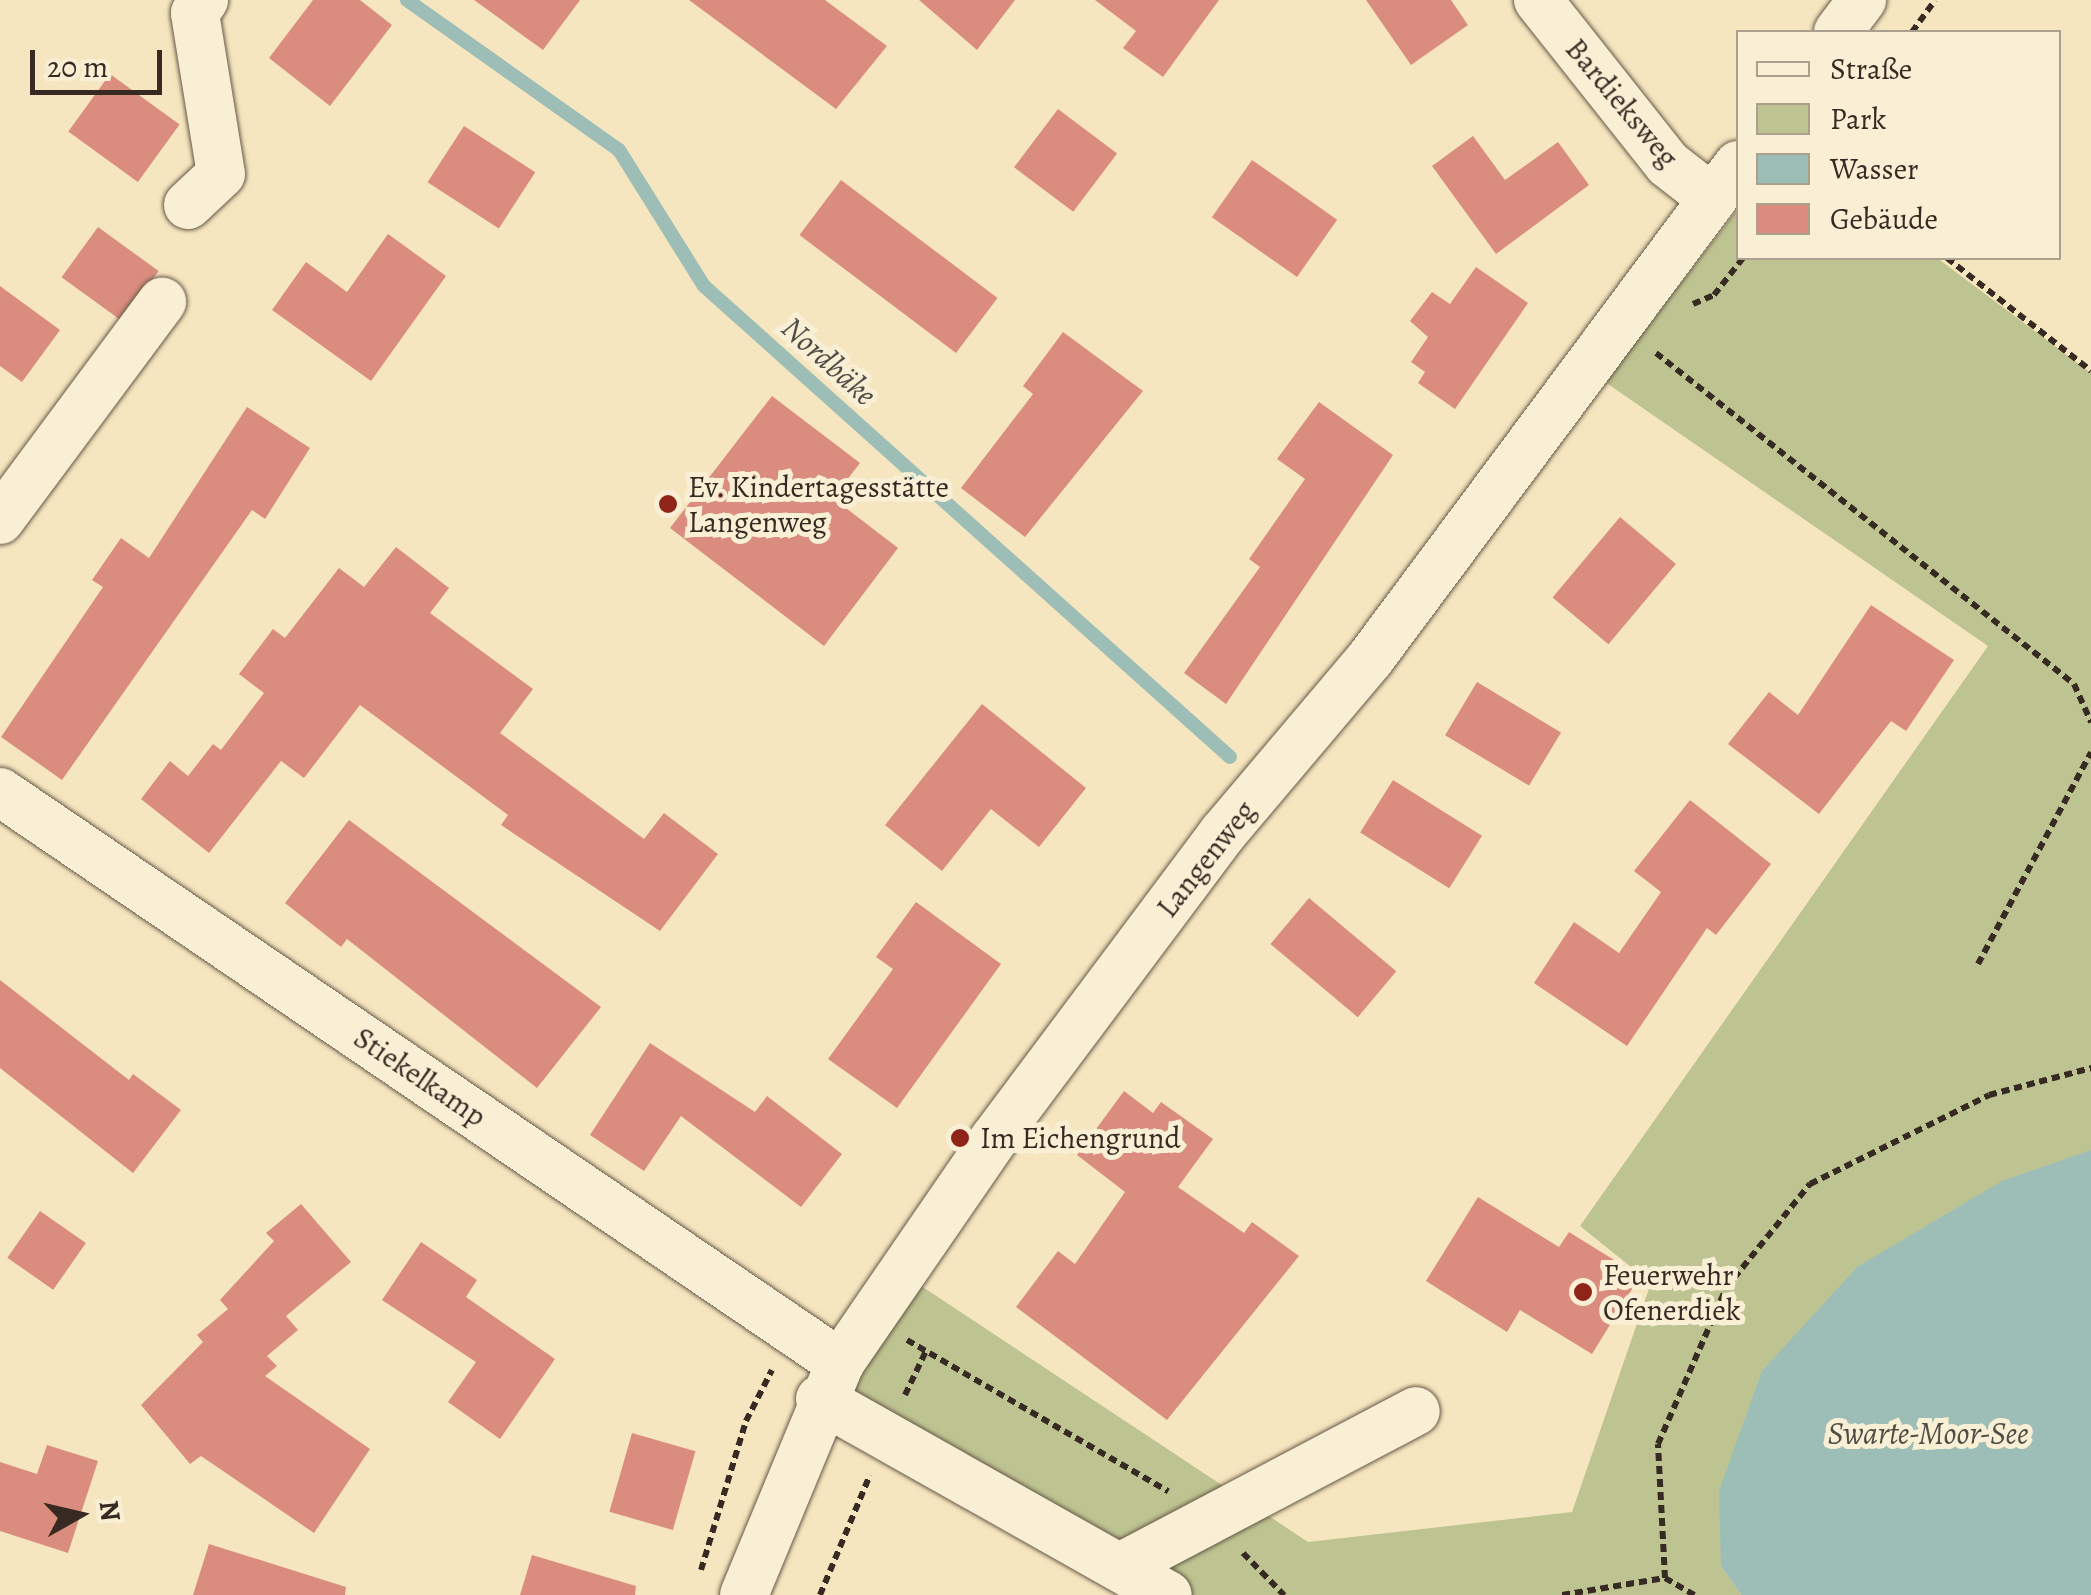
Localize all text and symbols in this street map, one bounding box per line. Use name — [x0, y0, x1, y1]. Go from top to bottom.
scale bar — [35, 30, 168, 92]
legend — [1736, 30, 2061, 260]
street label: Bardieksweg — [1558, 31, 1686, 175]
text: 20 m — [47, 47, 108, 87]
text: Straße — [1830, 49, 1912, 89]
text: Park — [1830, 99, 1886, 139]
text: Wasser — [1830, 149, 1919, 189]
text: Gebäude — [1830, 199, 1938, 239]
water label: Nordbäke — [774, 308, 884, 414]
place label: Ev. Kindertagesstätte Langenweg — [688, 469, 950, 540]
marker: Ev. Kindertagesstätte Langenweg — [657, 493, 679, 515]
street label: Langenweg — [1149, 793, 1263, 925]
street label: Stiekelkamp — [347, 1020, 493, 1134]
place label: Im Eichengrund — [980, 1120, 1181, 1156]
marker: Im Eichengrund — [949, 1127, 971, 1149]
place label: Feuerwehr Ofenerdiek — [1603, 1257, 1741, 1328]
marker: Feuerwehr Ofenerdiek — [1572, 1281, 1594, 1303]
water label: Swarte-Moor-See — [1827, 1414, 2029, 1452]
north arrow — [30, 1465, 130, 1565]
text: N — [89, 1498, 130, 1524]

